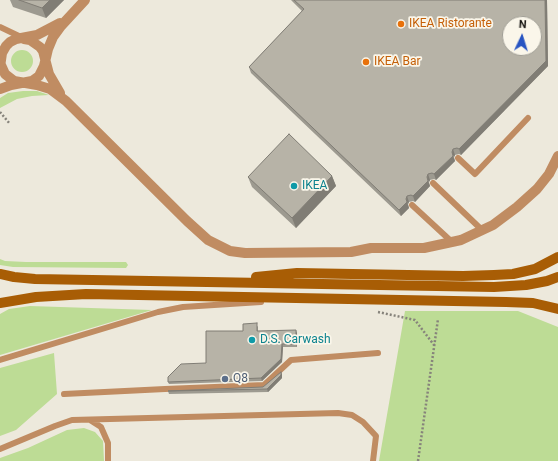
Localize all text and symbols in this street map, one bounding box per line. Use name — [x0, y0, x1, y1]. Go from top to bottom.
north arrow — [502, 16, 542, 56]
place label: IKEA Ristorante — [409, 17, 492, 31]
text: N — [518, 18, 527, 31]
marker: IKEA Ristorante — [396, 19, 406, 29]
place label: IKEA Bar — [374, 55, 420, 69]
marker: IKEA Bar — [361, 57, 371, 67]
place label: IKEA — [302, 179, 327, 193]
marker: IKEA — [289, 181, 299, 191]
place label: D.S. Carwash — [260, 333, 331, 347]
marker: D.S. Carwash — [247, 335, 257, 345]
place label: Q8 — [233, 372, 248, 386]
marker: Q8 — [220, 374, 230, 384]

